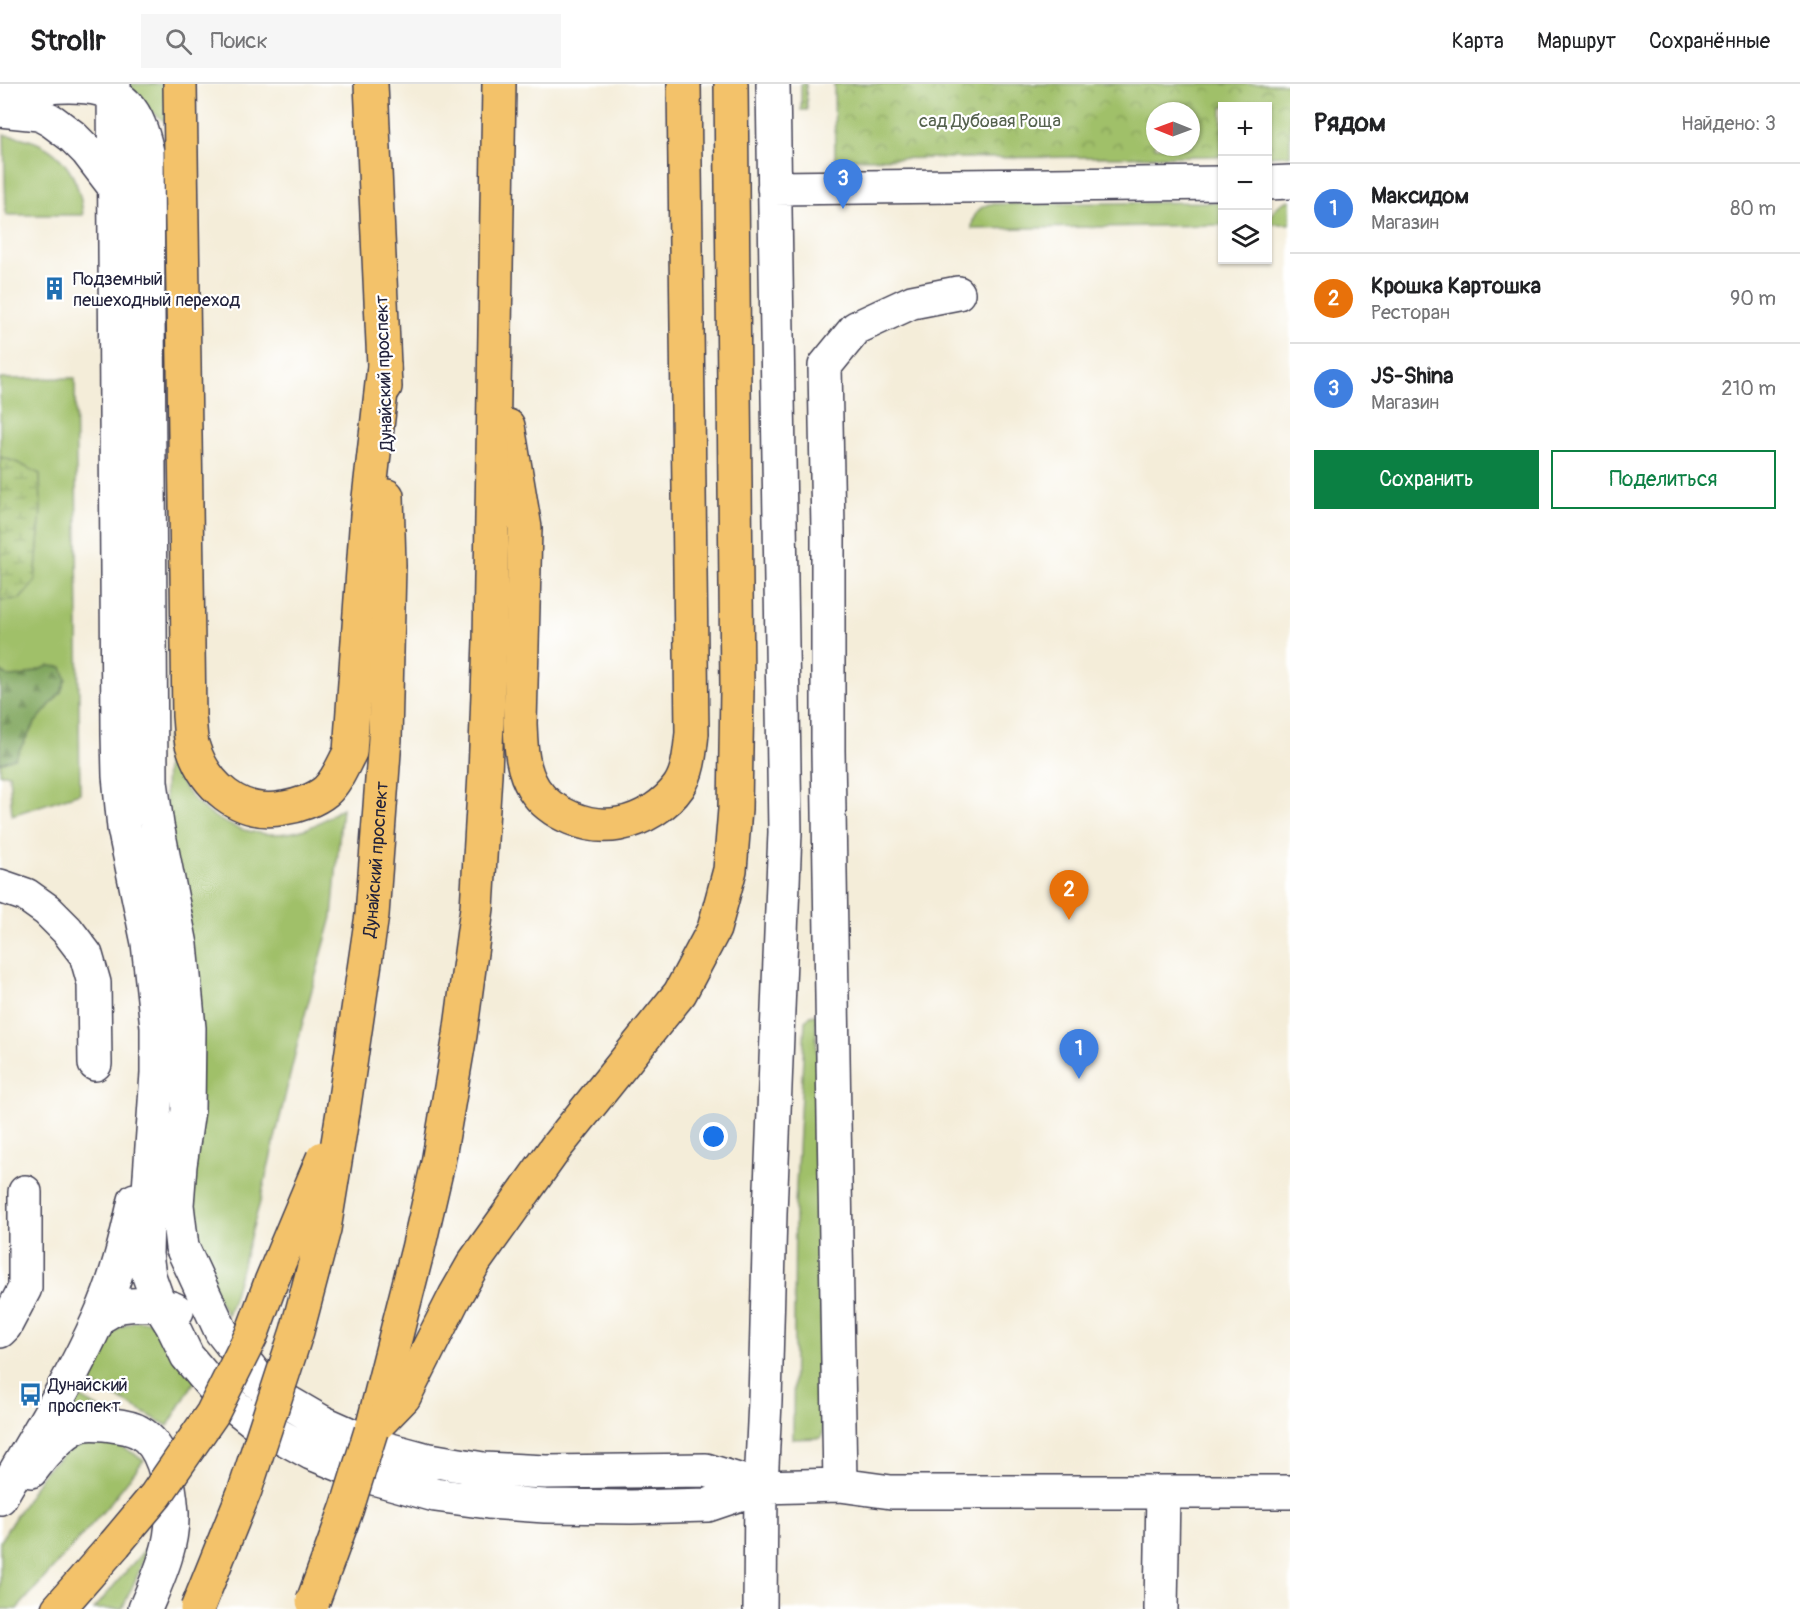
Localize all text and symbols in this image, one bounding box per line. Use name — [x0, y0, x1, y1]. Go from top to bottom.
search box — [141, 14, 561, 68]
text: Strollr — [30, 24, 105, 59]
icon: search — [162, 25, 195, 58]
text: Поиск — [210, 27, 268, 55]
text: Карта — [1452, 28, 1504, 55]
text: Маршрут — [1537, 28, 1616, 55]
text: Сохранённые — [1649, 28, 1770, 55]
north arrow — [1146, 102, 1200, 156]
map controls — [1218, 102, 1272, 264]
button: + — [1218, 102, 1272, 156]
text: Рядом — [1314, 107, 1386, 139]
park label: сад Дубовая Роща — [919, 110, 1061, 133]
text: Найдено: 3 — [1681, 111, 1776, 136]
button: − — [1218, 156, 1272, 210]
pin: 3 — [824, 160, 862, 209]
text: Максидом — [1371, 182, 1469, 210]
text: 1 — [1330, 196, 1337, 221]
text: 80 m — [1730, 196, 1776, 221]
button: layers — [1218, 210, 1272, 264]
text: Магазин — [1371, 210, 1439, 235]
place label: Подземный пешеходный переход — [73, 268, 240, 312]
text: Крошка Картошка — [1371, 272, 1541, 300]
building icon: Подземный пешеходный переход — [42, 276, 68, 302]
text: 2 — [1328, 286, 1339, 311]
text: 90 m — [1730, 286, 1776, 311]
street label: Дунайский проспект — [370, 294, 399, 452]
text: Ресторан — [1371, 300, 1450, 325]
text: JS-Shina — [1371, 362, 1453, 390]
text: 3 — [1328, 376, 1339, 401]
text: 210 m — [1721, 376, 1776, 401]
text: Магазин — [1371, 390, 1439, 415]
button: Сохранить — [1314, 450, 1539, 509]
button: Поделиться — [1551, 450, 1776, 509]
street label: Дунайский проспект — [358, 780, 394, 940]
pin: 2 — [1050, 870, 1088, 920]
pin: 1 — [1060, 1030, 1098, 1079]
your location — [699, 1122, 728, 1151]
place label: Дунайский проспект — [47, 1374, 128, 1418]
bus stop icon: Дунайский проспект — [17, 1382, 43, 1408]

